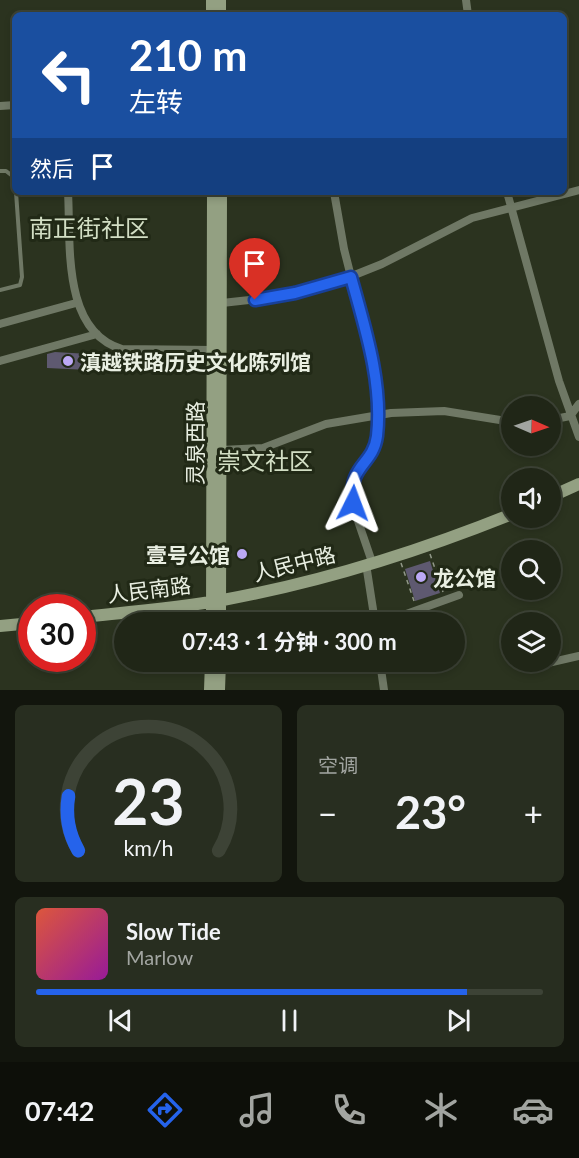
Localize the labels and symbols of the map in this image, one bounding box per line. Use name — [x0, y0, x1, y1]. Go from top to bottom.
district label: 南正街社区 — [29, 213, 149, 242]
pin — [229, 238, 280, 300]
place label: 滇越铁路历史文化陈列馆 — [80, 349, 311, 374]
marker: 滇越铁路历史文化陈列馆 — [61, 354, 75, 368]
north arrow — [501, 396, 561, 456]
street label: 灵泉西路 — [182, 401, 207, 485]
district label: 崇文社区 — [217, 446, 313, 475]
position arrow — [321, 471, 385, 535]
street label: 人民中路 — [250, 541, 338, 585]
place label: 壹号公馆 — [146, 542, 230, 567]
marker: 壹号公馆 — [235, 547, 249, 561]
place label: 龙公馆 — [433, 565, 496, 590]
marker: 龙公馆 — [414, 570, 428, 584]
street label: 人民南路 — [106, 571, 192, 607]
speed limit sign: 30 — [18, 594, 96, 672]

